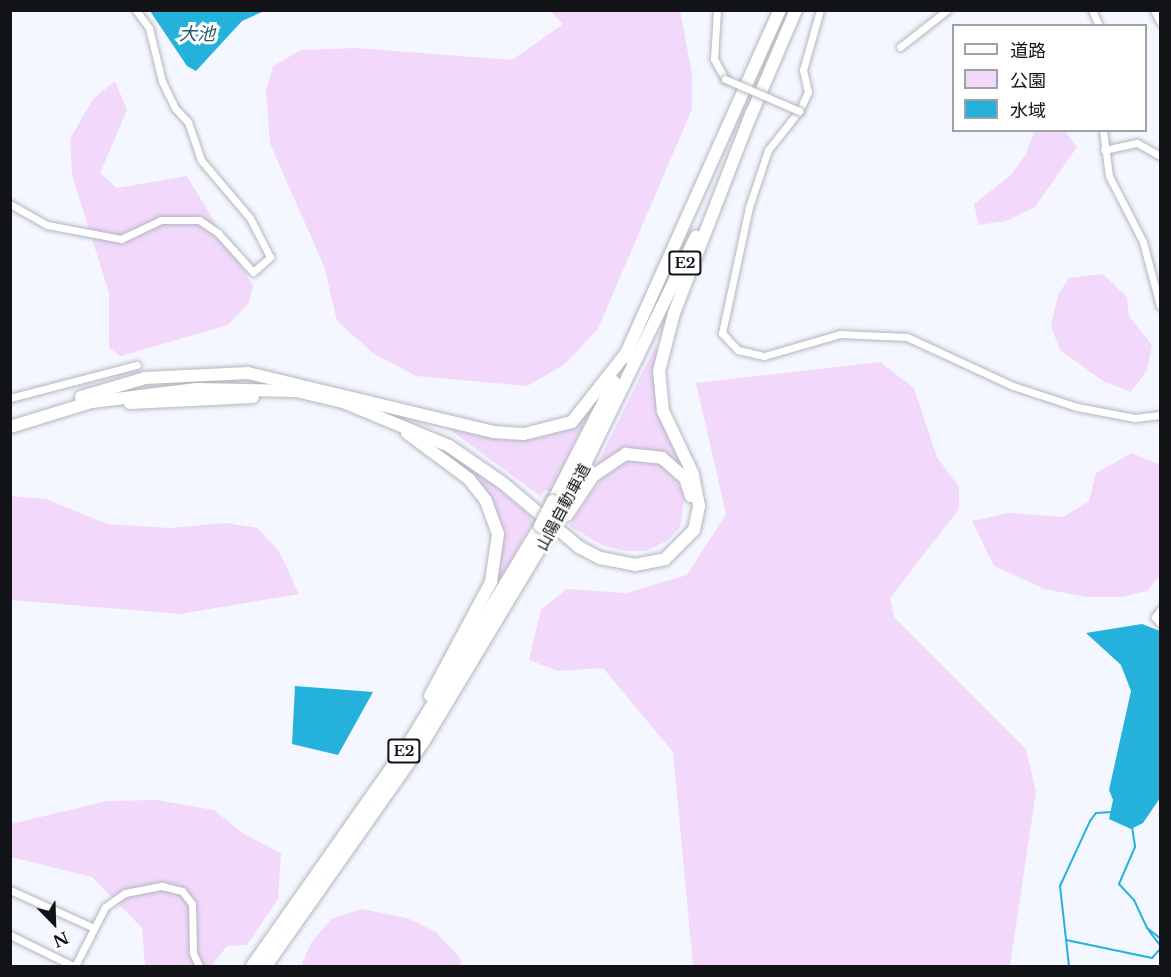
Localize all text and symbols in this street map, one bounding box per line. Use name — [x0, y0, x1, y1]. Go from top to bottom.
water label: 大池 — [179, 23, 215, 45]
legend — [952, 24, 1147, 132]
text: 道路 — [1010, 40, 1046, 62]
text: 公園 — [1010, 70, 1046, 92]
text: 水域 — [1010, 100, 1046, 122]
road number: E2 — [667, 251, 703, 275]
street label: 山陽自動車道 — [532, 460, 594, 554]
road number: E2 — [386, 739, 422, 763]
north arrow — [24, 893, 84, 953]
text: N — [50, 927, 72, 952]

